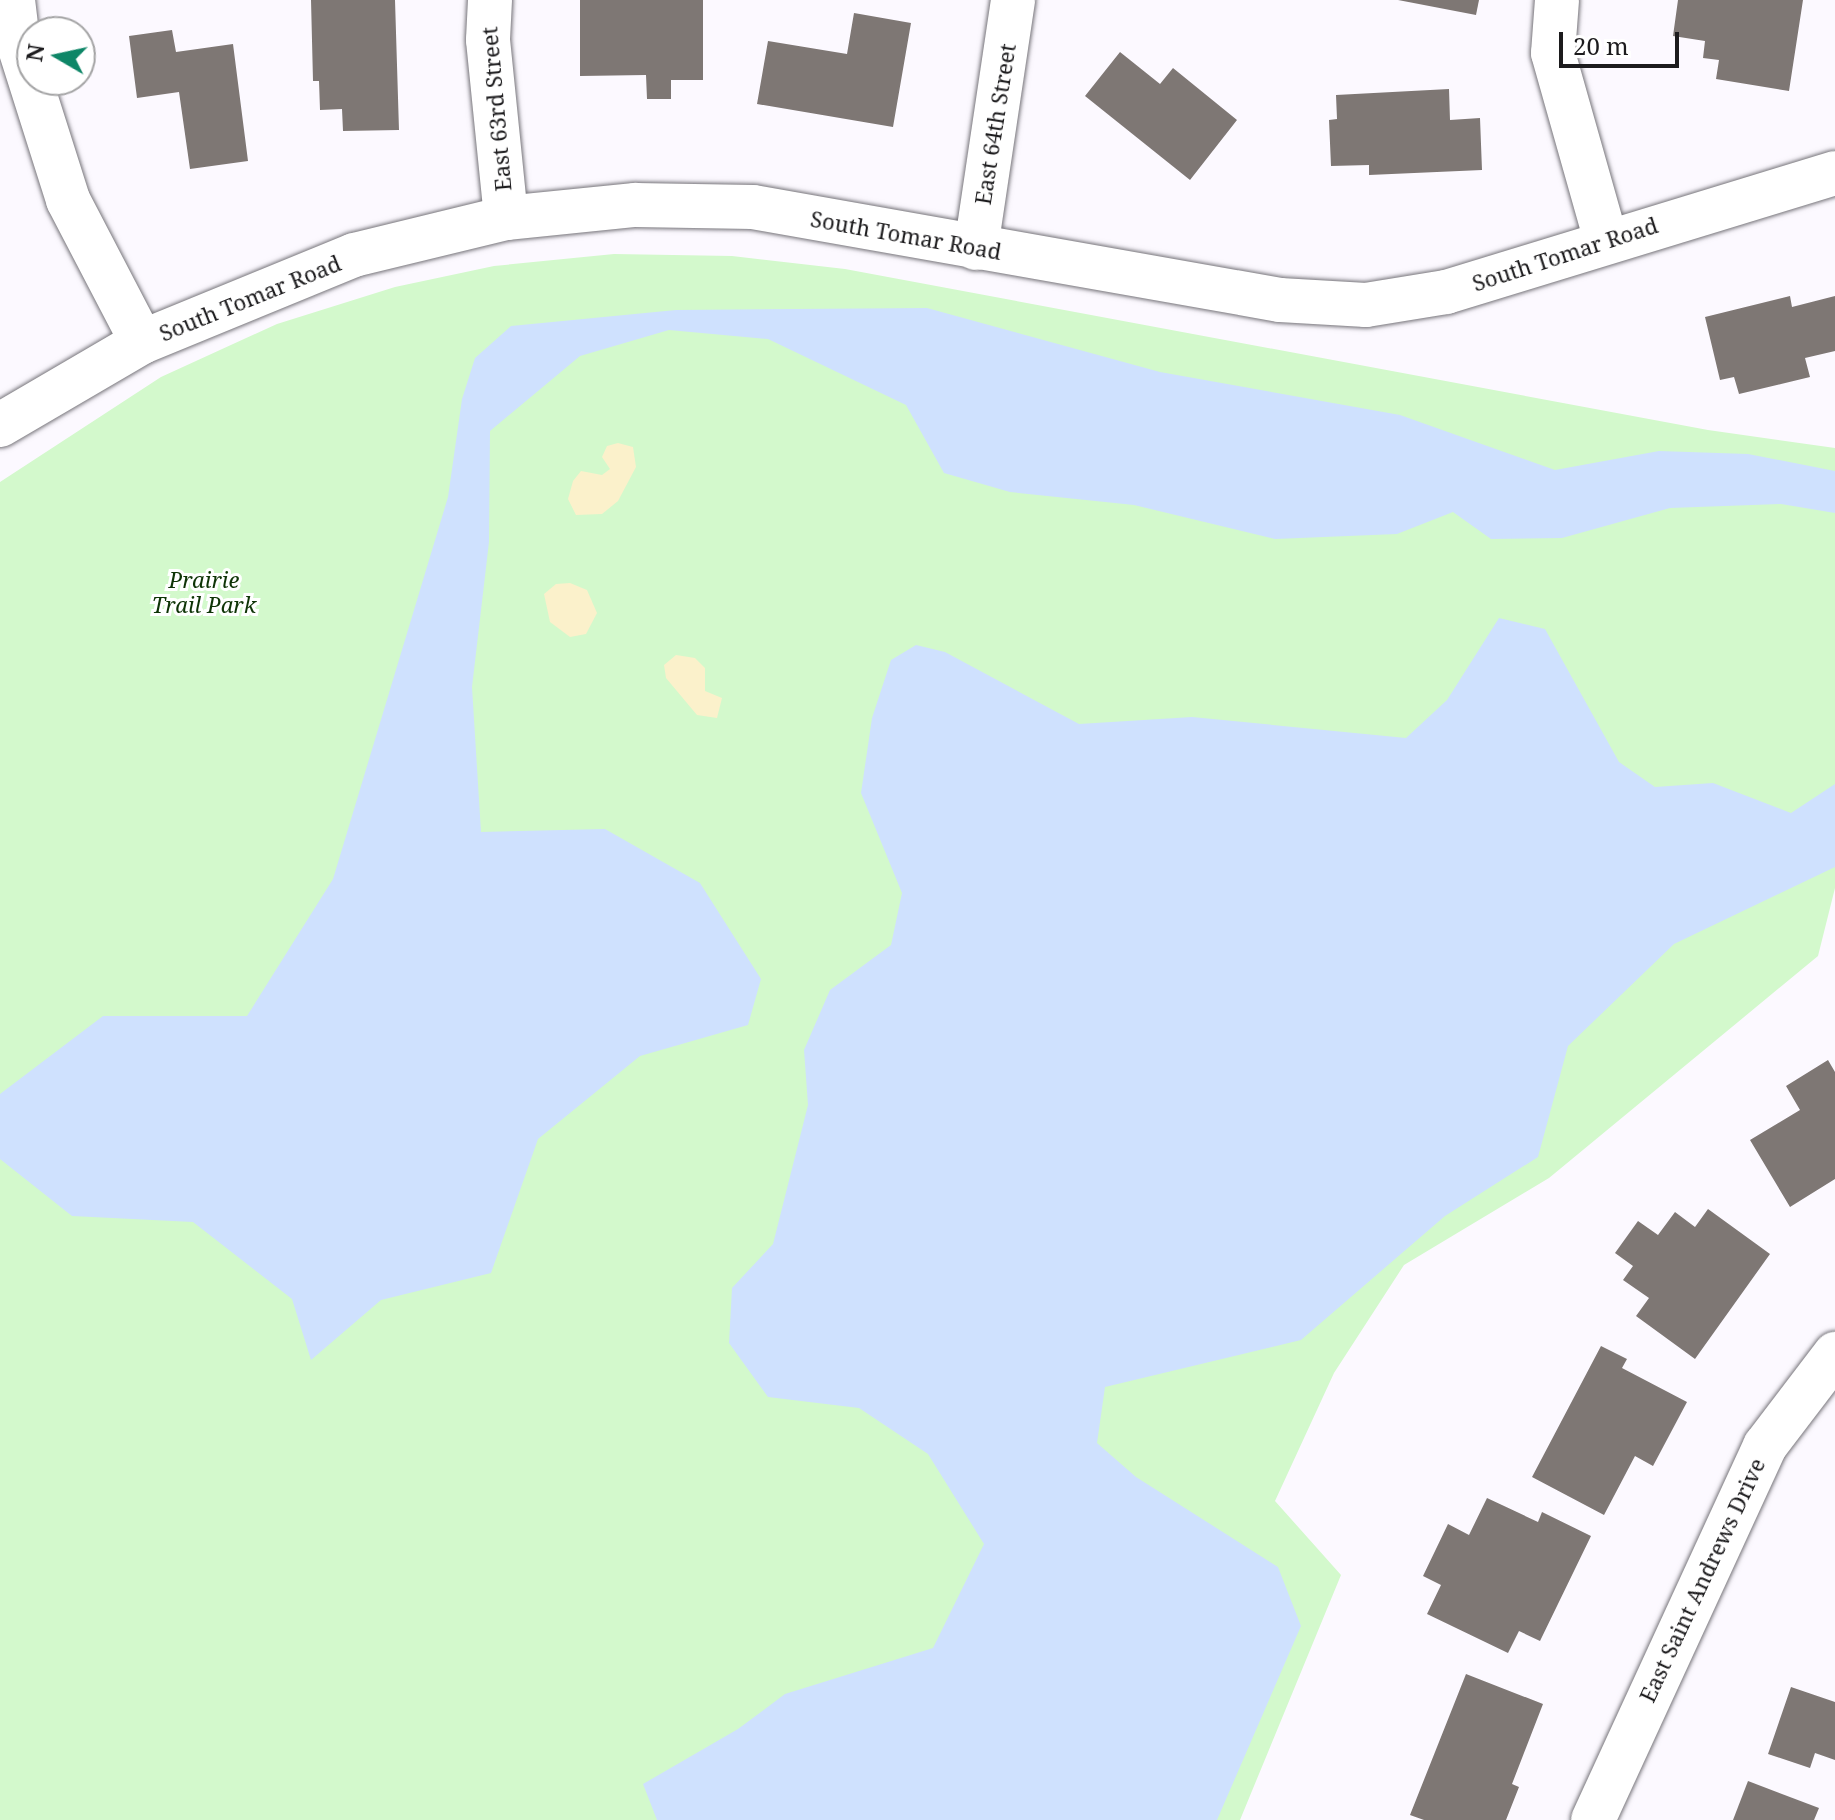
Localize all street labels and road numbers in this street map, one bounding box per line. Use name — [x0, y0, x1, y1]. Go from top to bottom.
street label: East 63rd Street — [476, 26, 516, 192]
street label: East 64th Street — [969, 42, 1021, 206]
street label: South Tomar Road — [808, 205, 1004, 265]
street label: South Tomar Road — [1469, 212, 1661, 296]
street label: South Tomar Road — [155, 250, 345, 346]
street label: East Saint Andrews Drive — [1634, 1454, 1770, 1706]

